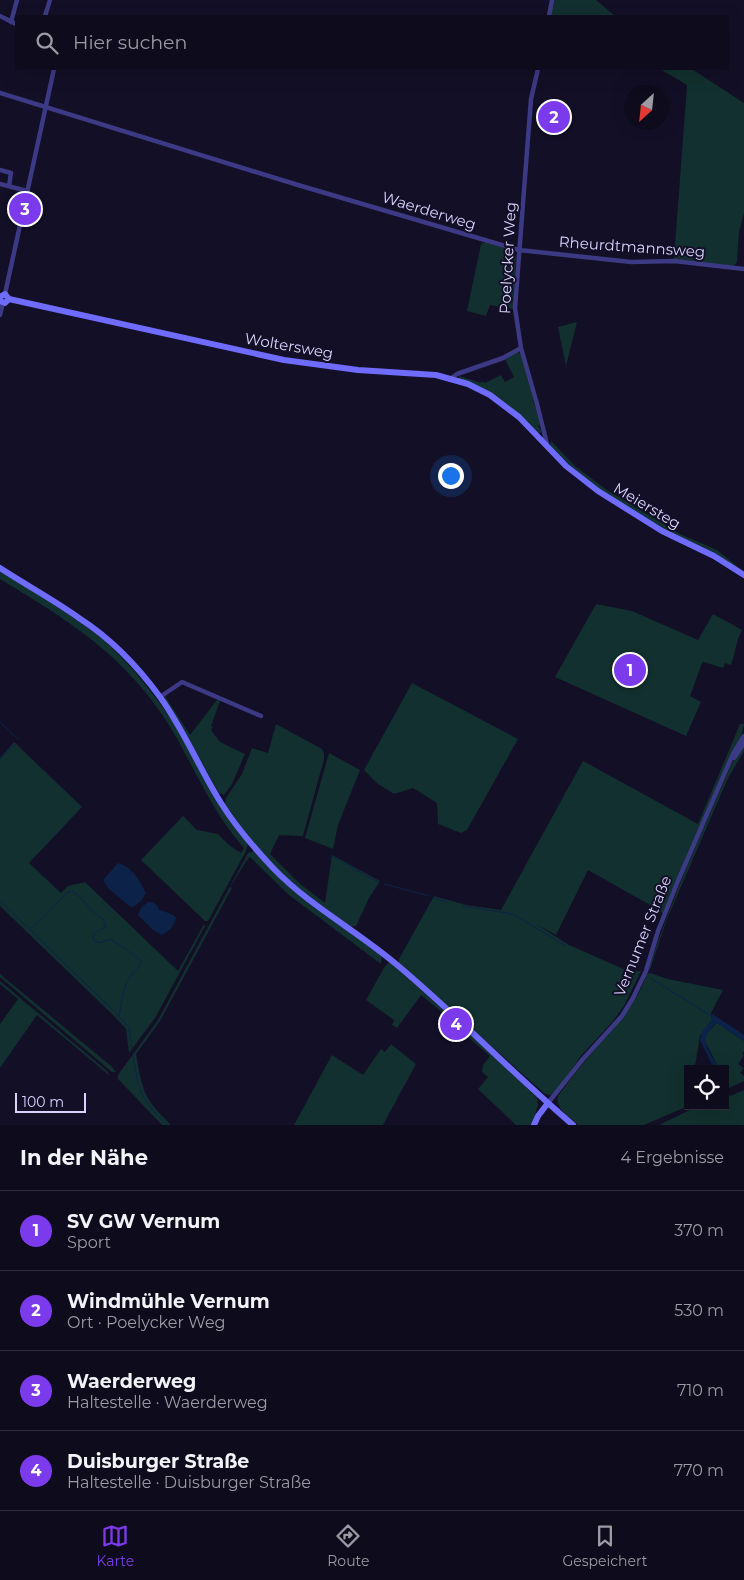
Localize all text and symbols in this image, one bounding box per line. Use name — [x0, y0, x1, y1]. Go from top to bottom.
search box — [15, 15, 729, 70]
icon: search — [33, 29, 61, 57]
text: Hier suchen — [73, 31, 187, 54]
north arrow — [624, 85, 669, 130]
pin: 2 — [538, 98, 570, 136]
street label: Waerderweg — [380, 187, 478, 234]
pin: 3 — [9, 190, 41, 228]
street label: Poelycker Weg — [495, 202, 520, 314]
street label: Rheurdtmannsweg — [558, 232, 706, 261]
street label: Woltersweg — [243, 328, 335, 363]
your location — [438, 463, 464, 489]
street label: Meiersteg — [610, 478, 684, 533]
pin: 1 — [614, 651, 646, 689]
street label: Vernumer Straße — [610, 873, 675, 999]
pin: 4 — [440, 1005, 472, 1043]
map controls — [684, 1065, 729, 1110]
button: locate — [684, 1065, 729, 1110]
scale bar — [15, 1090, 86, 1113]
text: 100 m — [22, 1093, 64, 1111]
text: In der Nähe — [20, 1145, 148, 1170]
text: 4 Ergebnisse — [620, 1148, 724, 1167]
text: SV GW Vernum — [67, 1210, 220, 1233]
text: 1 — [33, 1221, 39, 1240]
text: 370 m — [674, 1221, 724, 1240]
text: Sport — [67, 1233, 111, 1252]
text: Windmühle Vernum — [67, 1290, 270, 1313]
text: 2 — [31, 1301, 41, 1320]
text: 530 m — [674, 1301, 724, 1320]
text: Ort · Poelycker Weg — [67, 1313, 226, 1332]
text: Waerderweg — [67, 1370, 196, 1393]
text: 3 — [31, 1381, 41, 1400]
text: 710 m — [677, 1381, 724, 1400]
text: Haltestelle · Waerderweg — [67, 1393, 268, 1412]
text: Duisburger Straße — [67, 1450, 249, 1473]
text: 4 — [30, 1461, 42, 1480]
text: 770 m — [674, 1461, 724, 1480]
text: Haltestelle · Duisburger Straße — [67, 1473, 311, 1492]
tab: Karte — [97, 1522, 134, 1570]
tab: Route — [327, 1522, 369, 1570]
tab: Gespeichert — [562, 1522, 647, 1570]

